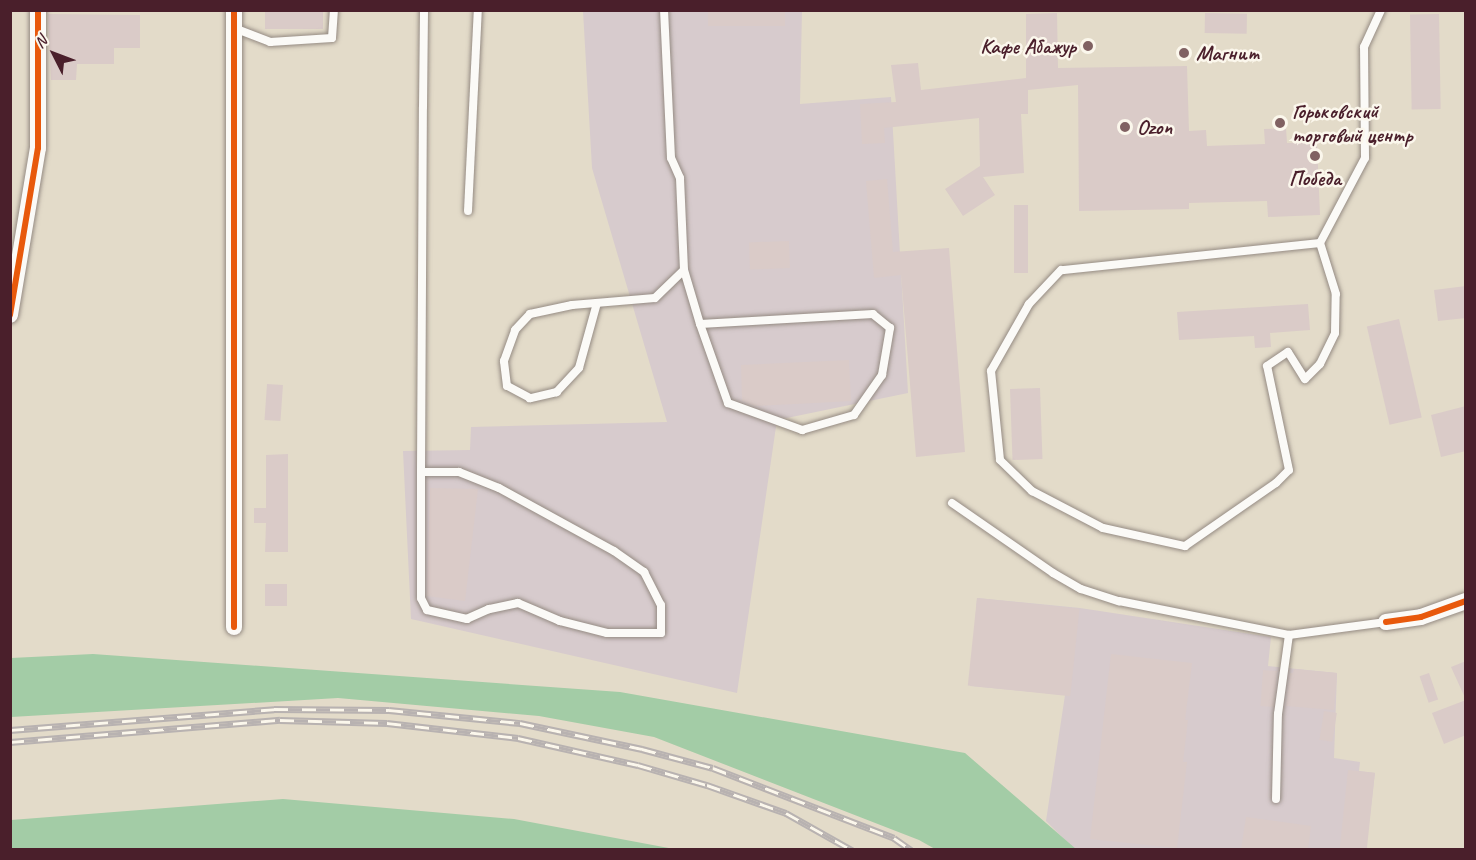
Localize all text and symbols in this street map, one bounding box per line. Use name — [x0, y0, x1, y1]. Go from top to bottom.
north arrow — [24, 24, 84, 84]
text: N — [30, 32, 51, 52]
place label: Кафе Абажур — [976, 33, 1076, 59]
marker: Кафе Абажур — [1081, 39, 1095, 53]
place label: Магнит — [1196, 40, 1259, 66]
marker: Магнит — [1177, 46, 1191, 60]
place label: Горьковский торговый центр — [1292, 98, 1413, 148]
place label: Ozon — [1137, 114, 1172, 140]
marker: Горьковский торговый центр — [1273, 116, 1287, 130]
marker: Ozon — [1118, 120, 1132, 134]
marker: Победа — [1308, 149, 1322, 163]
place label: Победа — [1289, 165, 1341, 191]

